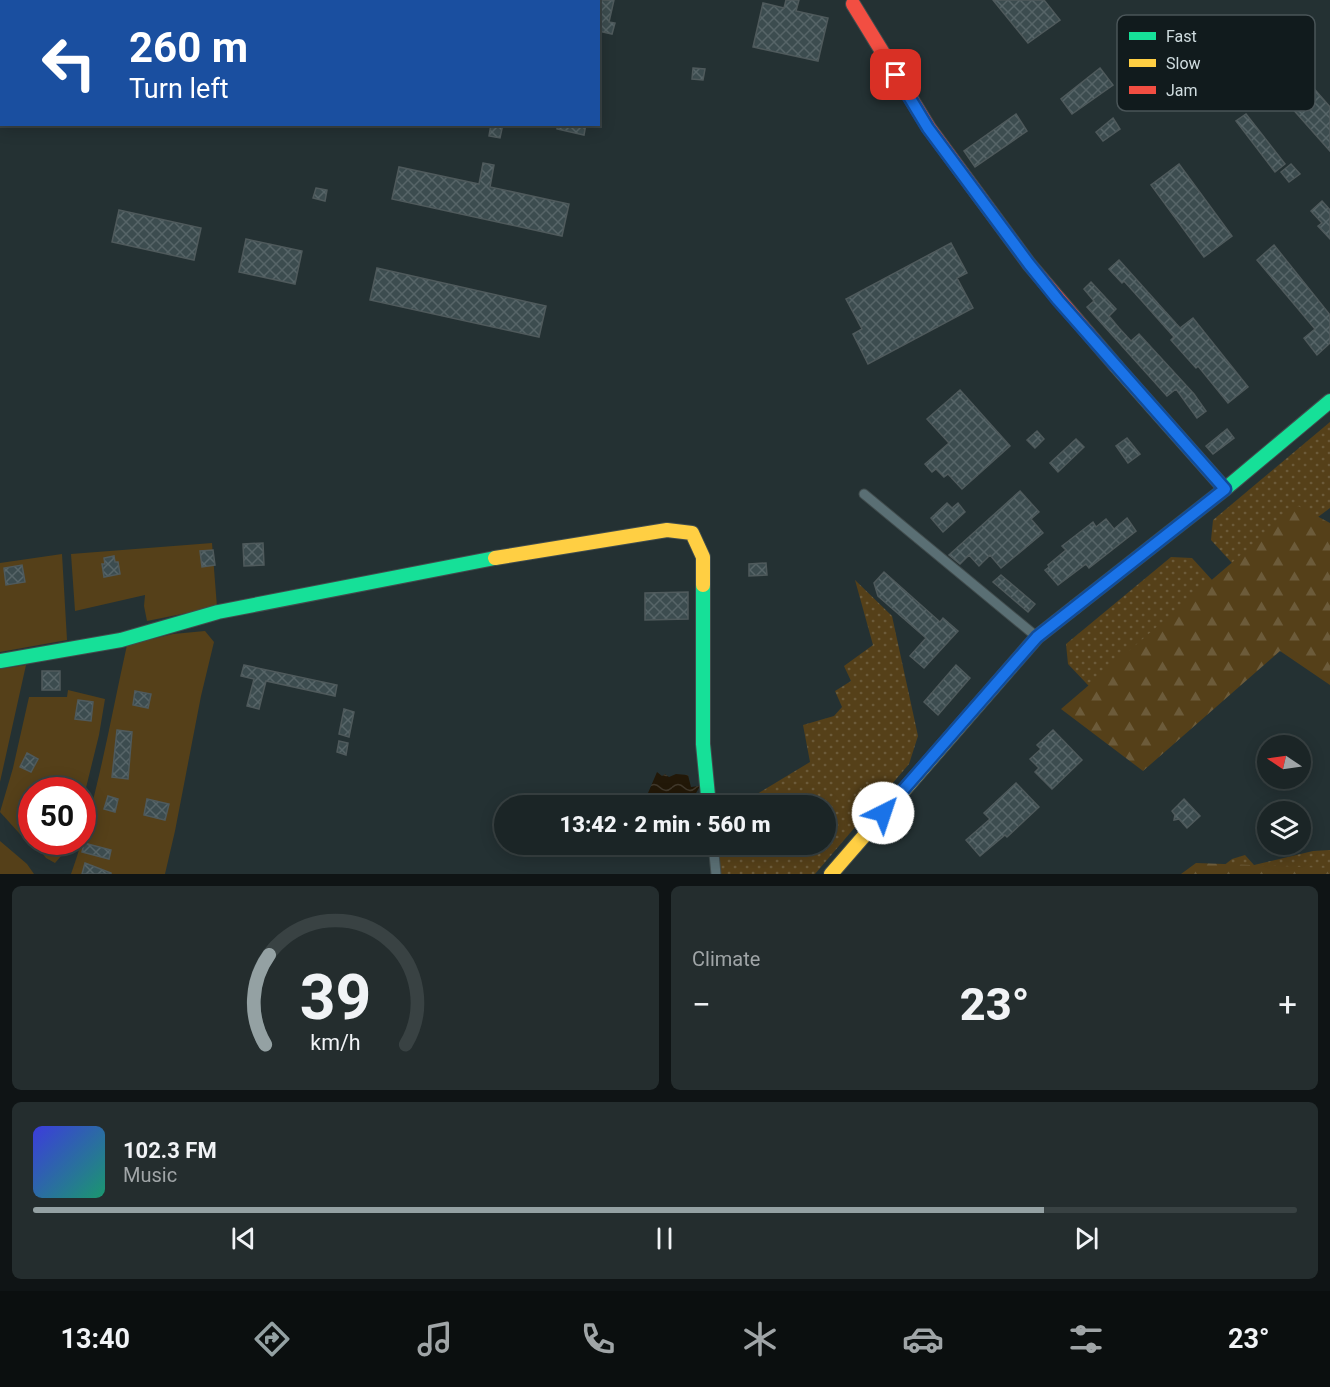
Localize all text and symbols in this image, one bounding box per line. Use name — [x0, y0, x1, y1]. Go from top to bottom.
legend — [1117, 15, 1315, 111]
text: 260 m — [129, 23, 248, 72]
icon: left — [30, 24, 108, 102]
text: Fast — [1166, 27, 1197, 46]
pin — [870, 49, 921, 100]
text: Slow — [1166, 54, 1201, 73]
icon: arrive — [879, 58, 912, 91]
text: Turn left — [129, 73, 229, 105]
text: Jam — [1166, 81, 1198, 100]
north arrow — [1257, 735, 1311, 789]
map controls — [1257, 735, 1311, 855]
speed limit sign: 50 — [18, 777, 96, 855]
position arrow — [851, 781, 915, 845]
button: layers — [1257, 801, 1311, 855]
text: 13:42 · 2 min · 560 m — [560, 812, 770, 837]
text: Climate — [692, 947, 760, 971]
text: 39 — [300, 961, 371, 1034]
text: 23° — [960, 978, 1029, 1031]
text: − — [692, 985, 711, 1024]
text: + — [1278, 985, 1297, 1024]
text: km/h — [310, 1030, 361, 1055]
text: 102.3 FM — [123, 1138, 217, 1163]
text: Music — [123, 1163, 177, 1187]
icon: previous — [227, 1222, 260, 1255]
icon: pause — [648, 1222, 681, 1255]
icon: next — [1070, 1222, 1103, 1255]
icon: directions — [251, 1318, 293, 1360]
icon: music — [414, 1318, 456, 1360]
icon: phone — [577, 1318, 619, 1360]
icon: climate — [739, 1318, 781, 1360]
icon: car — [902, 1318, 944, 1360]
icon: filters — [1065, 1318, 1107, 1360]
text: 13:40 — [60, 1323, 130, 1355]
text: 23° — [1228, 1323, 1270, 1355]

